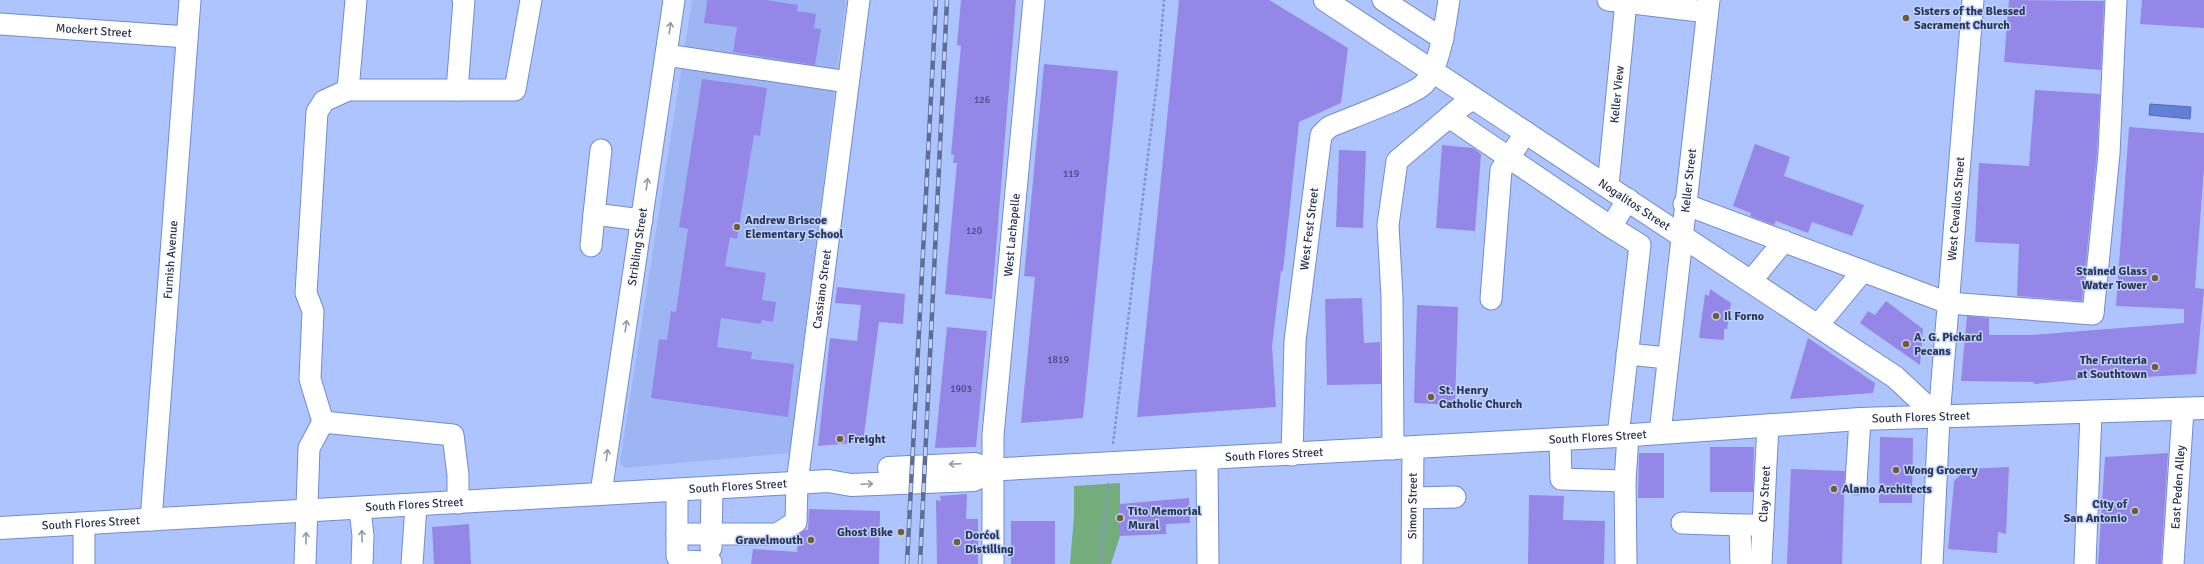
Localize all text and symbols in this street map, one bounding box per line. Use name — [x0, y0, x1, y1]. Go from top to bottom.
place label: Sisters of the Blessed Sacrament Church — [1914, 4, 2026, 33]
marker: Sisters of the Blessed Sacrament Church — [1901, 13, 1911, 23]
street label: Mockert Street — [55, 20, 132, 41]
one-way arrow — [666, 21, 674, 34]
street label: Keller View — [1607, 65, 1627, 124]
house number: 126 — [974, 94, 990, 106]
street label: Keller Street — [1678, 148, 1700, 213]
street label: West Cevallos Street — [1944, 156, 1968, 262]
house number: 119 — [1063, 168, 1079, 180]
street label: Nogalitos Street — [1596, 175, 1673, 234]
one-way arrow — [643, 178, 651, 191]
street label: West Fest Street — [1296, 187, 1322, 271]
street label: West Lachapelle — [1000, 193, 1023, 277]
street label: Stribling Street — [624, 207, 651, 287]
place label: Andrew Briscoe Elementary School — [745, 213, 844, 242]
street label: Furnish Avenue — [160, 220, 181, 300]
marker: Andrew Briscoe Elementary School — [732, 222, 742, 232]
house number: 120 — [966, 225, 982, 237]
street label: Cassiano Street — [809, 248, 834, 330]
place label: Stained Glass Water Tower — [2076, 264, 2148, 293]
marker: Stained Glass Water Tower — [2150, 273, 2160, 283]
place label: Il Forno — [1724, 309, 1764, 324]
marker: Il Forno — [1711, 311, 1721, 321]
one-way arrow — [622, 320, 630, 333]
place label: A. G. Pickard Pecans — [1914, 330, 1983, 359]
marker: A. G. Pickard Pecans — [1901, 339, 1911, 349]
place label: The Fruiteria at Southtown — [2077, 353, 2147, 382]
house number: 1819 — [1047, 354, 1069, 366]
marker: The Fruiteria at Southtown — [2150, 362, 2160, 372]
house number: 1903 — [950, 383, 972, 395]
place label: St. Henry Catholic Church — [1439, 383, 1523, 412]
marker: St. Henry Catholic Church — [1426, 392, 1436, 402]
street label: South Flores Street — [1872, 408, 1970, 426]
street label: South Flores Street — [1548, 426, 1647, 447]
place label: Freight — [848, 432, 886, 447]
marker: Freight — [835, 434, 845, 444]
street label: South Flores Street — [1225, 444, 1324, 465]
street label: East Peden Alley — [2168, 444, 2188, 530]
one-way arrow — [603, 449, 611, 462]
one-way arrow — [949, 461, 962, 468]
place label: Wong Grocery — [1904, 463, 1978, 478]
marker: Wong Grocery — [1891, 465, 1901, 475]
street label: Clay Street — [1756, 466, 1773, 523]
street label: Simon Street — [1405, 473, 1420, 539]
street label: South Flores Street — [688, 476, 787, 496]
one-way arrow — [860, 480, 873, 488]
place label: Alamo Architects — [1842, 482, 1933, 497]
marker: Alamo Architects — [1829, 484, 1839, 494]
street label: South Flores Street — [365, 494, 464, 515]
place label: City of San Antonio — [2064, 497, 2128, 526]
place label: Tito Memorial Mural — [1128, 504, 1202, 533]
marker: City of San Antonio — [2130, 506, 2140, 516]
street label: South Flores Street — [41, 513, 140, 533]
marker: Tito Memorial Mural — [1115, 513, 1125, 523]
place label: Ghost Bike — [837, 525, 893, 540]
marker: Ghost Bike — [896, 527, 906, 537]
place label: Dorćol Distilling — [965, 528, 1014, 557]
one-way arrow — [359, 530, 366, 543]
one-way arrow — [302, 532, 310, 545]
place label: Gravelmouth — [736, 533, 803, 548]
marker: Gravelmouth — [806, 535, 816, 545]
marker: Dorćol Distilling — [952, 537, 962, 547]

